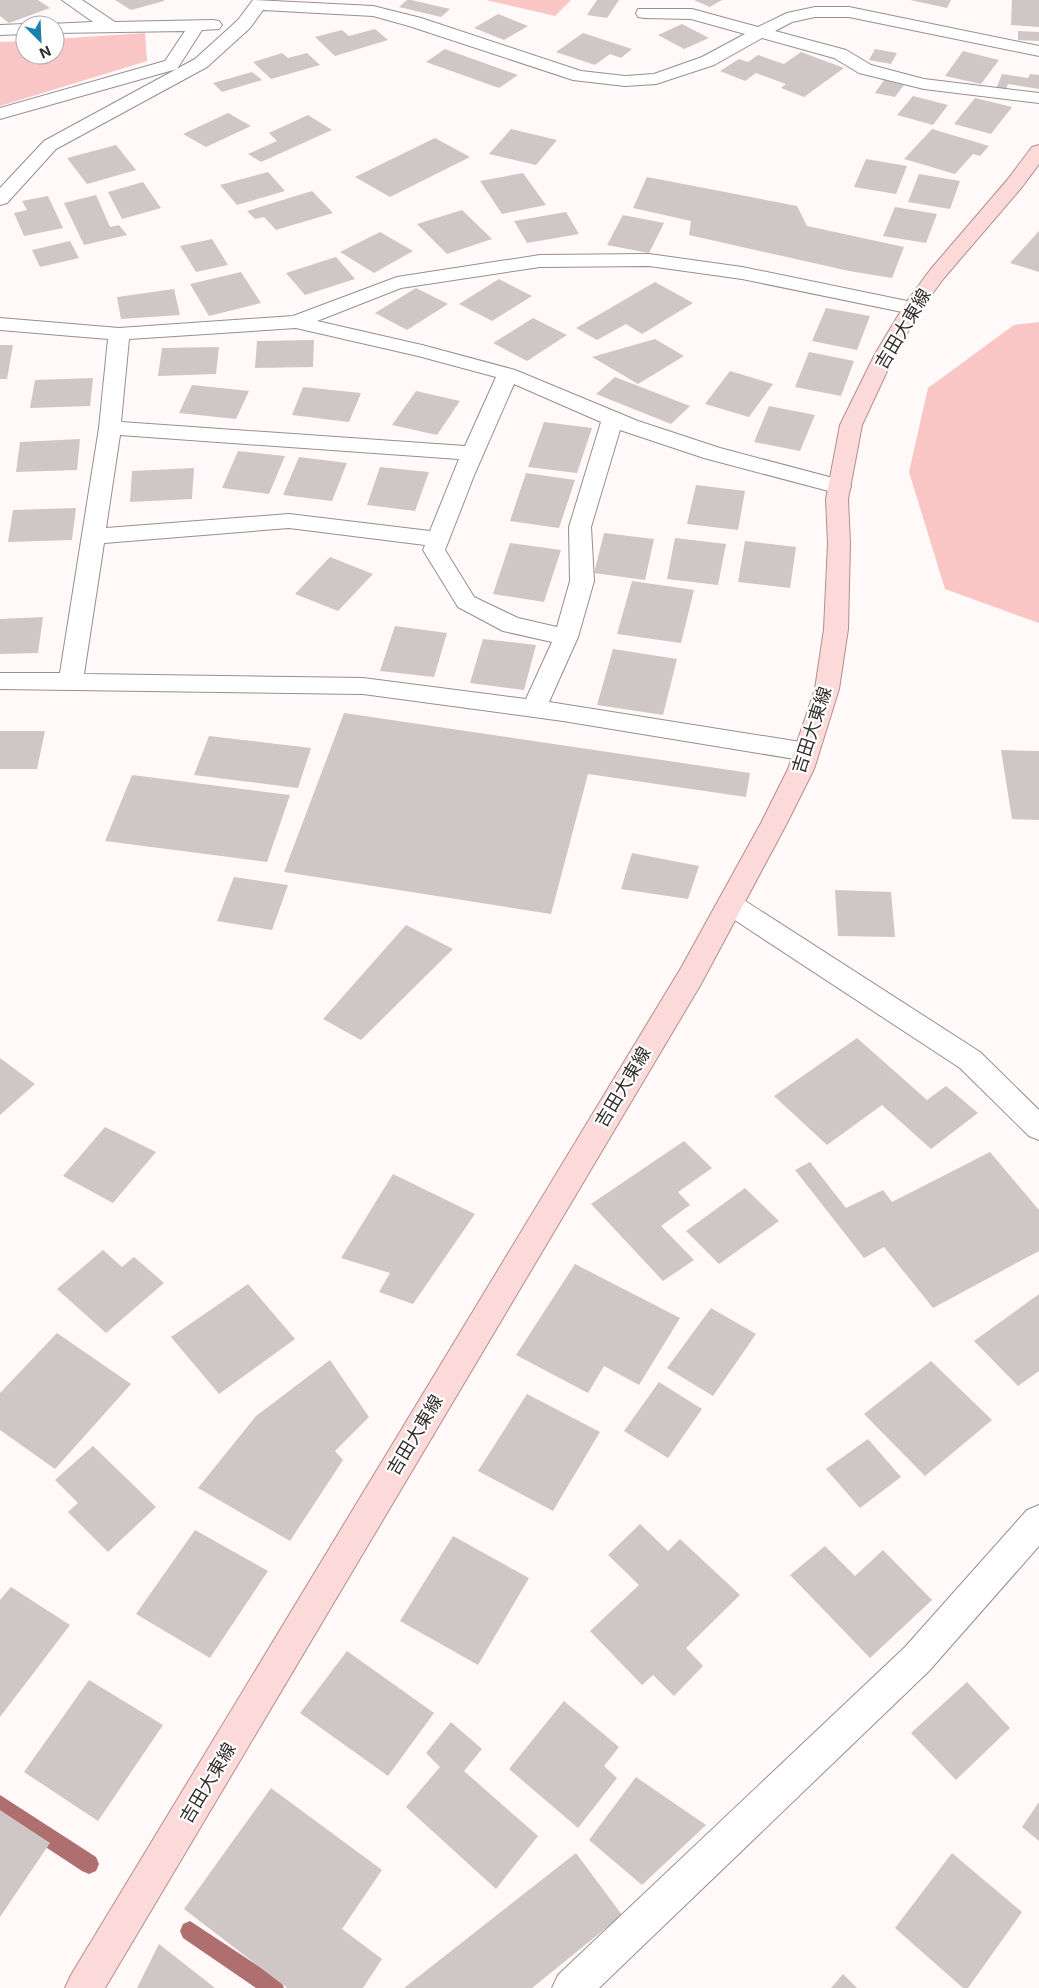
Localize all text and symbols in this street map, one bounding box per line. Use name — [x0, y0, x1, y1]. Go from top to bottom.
north arrow — [15, 15, 65, 65]
text: N — [37, 42, 54, 62]
street label: 吉田大東線 — [870, 285, 935, 373]
street label: 吉田大東線 — [788, 684, 835, 776]
street label: 吉田大東線 — [590, 1043, 655, 1131]
street label: 吉田大東線 — [382, 1391, 447, 1479]
street label: 吉田大東線 — [175, 1739, 240, 1827]

